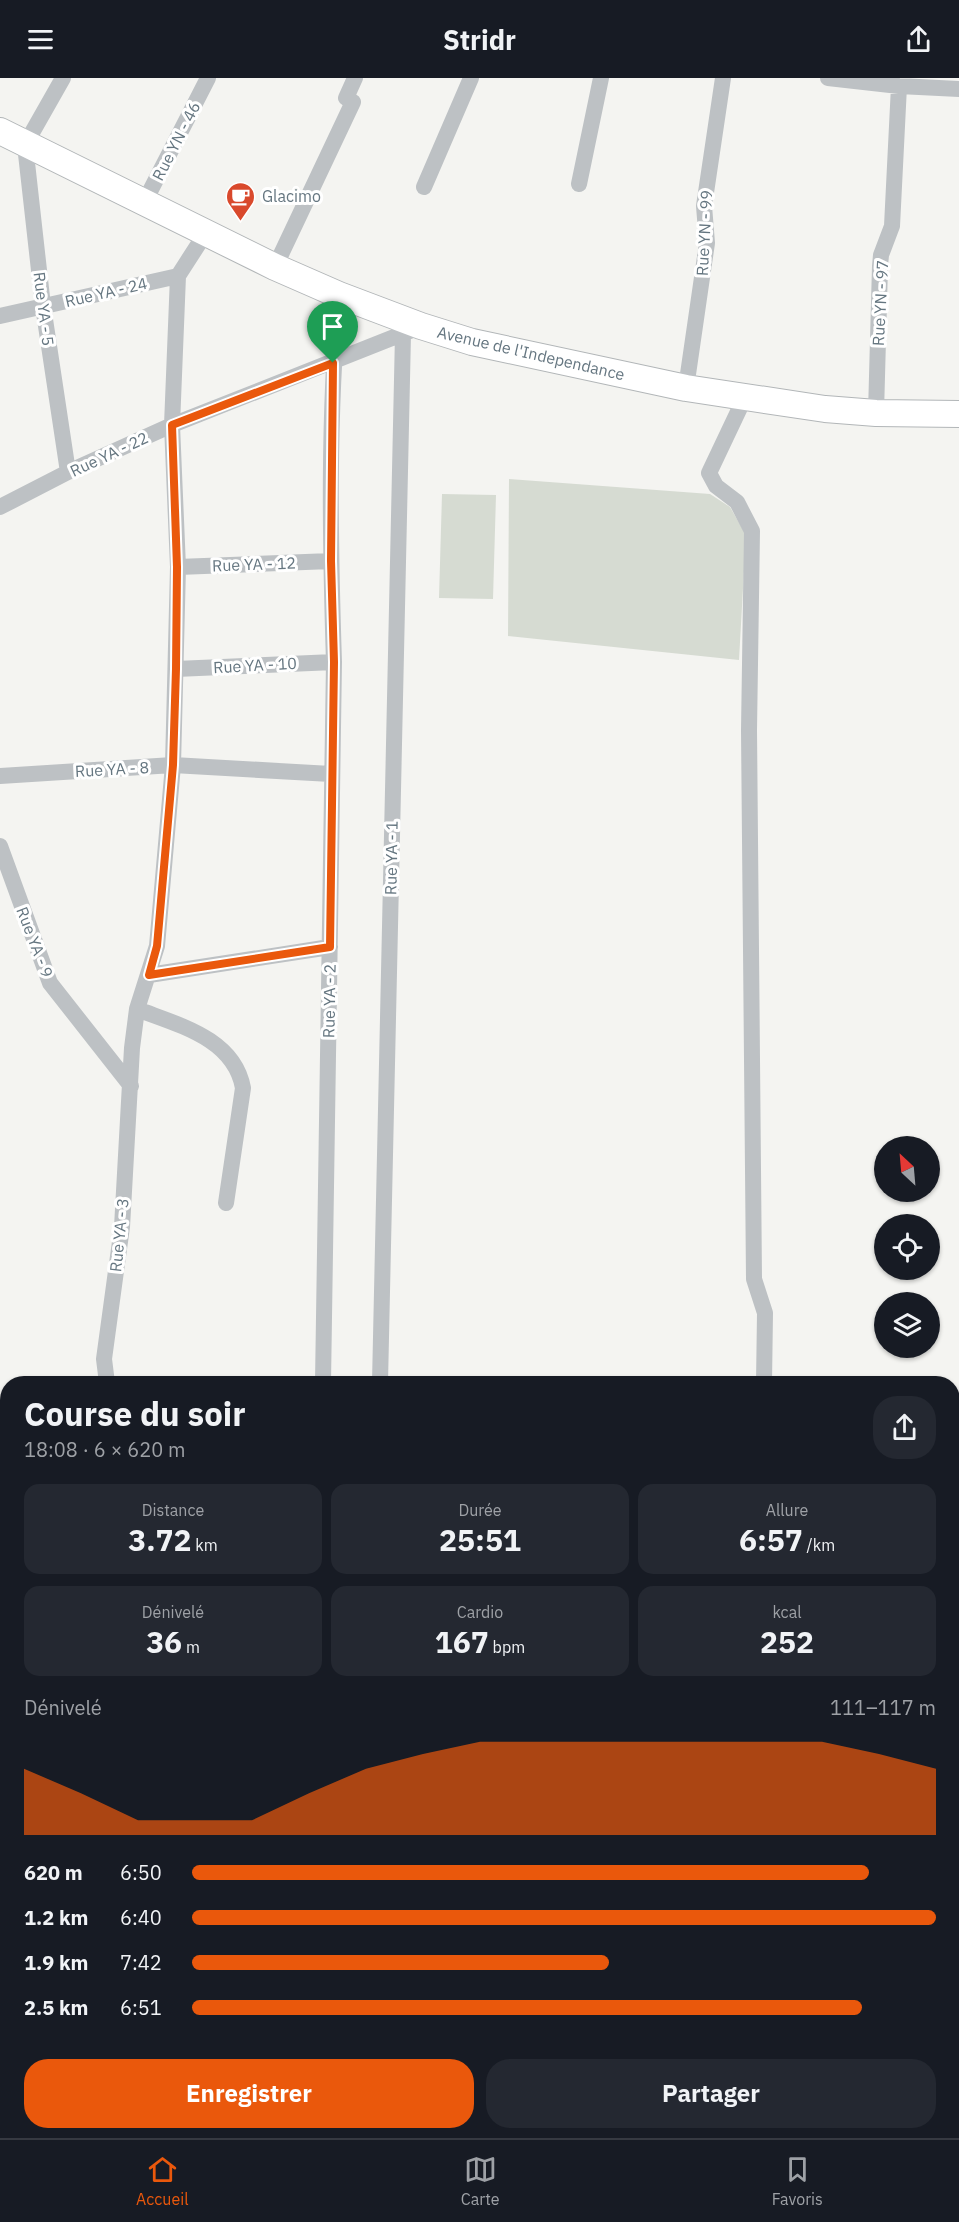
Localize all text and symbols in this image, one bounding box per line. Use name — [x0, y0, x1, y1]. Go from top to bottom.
text: Stridr — [443, 22, 516, 57]
icon: menu — [24, 23, 57, 56]
icon: share — [902, 23, 935, 56]
street label: Rue YN - 46 — [148, 98, 204, 184]
cafe icon: Glacimo — [225, 180, 257, 222]
place label: Glacimo — [262, 186, 321, 206]
street label: Rue YN - 99 — [692, 190, 716, 276]
street label: Rue YN - 97 — [868, 260, 892, 346]
street label: Rue YA - 5 — [30, 271, 58, 347]
street label: Rue YA - 24 — [63, 273, 149, 311]
pin — [307, 301, 358, 363]
icon: arrive — [316, 310, 349, 343]
street label: Avenue de l'Independance — [435, 322, 627, 384]
street label: Rue YA - 22 — [67, 427, 151, 481]
street label: Rue YA - 12 — [212, 553, 296, 575]
street label: Rue YA - 10 — [213, 653, 297, 677]
street label: Rue YA - 8 — [74, 757, 150, 781]
street label: Rue YA - 1 — [380, 821, 402, 895]
street label: Rue YA - 9 — [12, 904, 58, 980]
street label: Rue YA - 2 — [318, 964, 340, 1038]
north arrow — [874, 1136, 940, 1202]
map controls — [874, 1136, 940, 1358]
street label: Rue YA - 3 — [105, 1197, 133, 1273]
button: locate — [874, 1214, 940, 1280]
button: layers — [874, 1292, 940, 1358]
text: Course du soir — [24, 1392, 246, 1435]
button: share — [873, 1396, 936, 1459]
text: 18:08 · 6 × 620 m — [24, 1436, 185, 1463]
text: Distance — [142, 1500, 204, 1520]
text: Durée — [458, 1500, 502, 1520]
text: Allure — [766, 1500, 808, 1520]
text: 3.72 — [128, 1520, 192, 1559]
text: 25:51 — [439, 1520, 521, 1559]
text: 6:57 — [739, 1520, 803, 1559]
text: km — [192, 1535, 218, 1555]
text: /km — [803, 1535, 835, 1555]
text: Dénivelé — [142, 1602, 204, 1622]
text: Cardio — [457, 1602, 503, 1622]
text: kcal — [772, 1602, 802, 1622]
text: 36 — [146, 1622, 182, 1661]
text: 167 — [435, 1622, 489, 1661]
text: 252 — [760, 1622, 814, 1661]
text: m — [182, 1637, 200, 1657]
text: bpm — [489, 1637, 525, 1657]
text: Dénivelé — [24, 1694, 102, 1721]
text: 111–117 m — [830, 1694, 936, 1721]
text: 620 m — [24, 1859, 83, 1886]
text: 6:50 — [120, 1859, 162, 1886]
text: 1.2 km — [24, 1904, 88, 1931]
text: 6:40 — [120, 1904, 162, 1931]
text: 1.9 km — [24, 1949, 88, 1976]
text: 7:42 — [120, 1949, 162, 1976]
text: 2.5 km — [24, 1994, 88, 2021]
text: 6:51 — [120, 1994, 162, 2021]
button: Enregistrer — [24, 2059, 474, 2128]
button: Partager — [486, 2059, 936, 2128]
tab: Accueil — [136, 2153, 189, 2209]
tab: Carte — [461, 2153, 500, 2209]
tab: Favoris — [772, 2153, 823, 2209]

